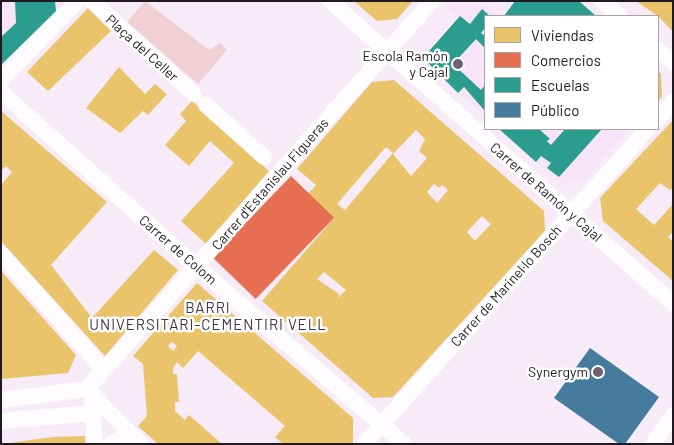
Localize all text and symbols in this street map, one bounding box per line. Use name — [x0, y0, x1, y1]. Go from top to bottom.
street label: Plaça del Celler — [102, 11, 182, 85]
legend — [484, 15, 659, 130]
text: Viviendas — [531, 26, 594, 44]
place label: Escola Ramón y Cajal — [363, 48, 448, 80]
text: Comercios — [531, 51, 601, 69]
marker: Escola Ramón y Cajal — [452, 58, 464, 70]
text: Escuelas — [531, 76, 589, 94]
text: Público — [531, 101, 579, 119]
street label: Carrer d'Estanislau Figueras — [208, 115, 332, 253]
street label: Carrer de Ramón y Cajal — [487, 139, 605, 245]
street label: Carrer de Colom — [136, 212, 220, 288]
street label: Carrer de Marinel·lo Bosch — [447, 222, 565, 350]
district label: BARRI UNIVERSITARI-CEMENTIRI VELL — [86, 298, 330, 333]
place label: Synergym — [528, 364, 588, 380]
marker: Synergym — [592, 366, 604, 378]

